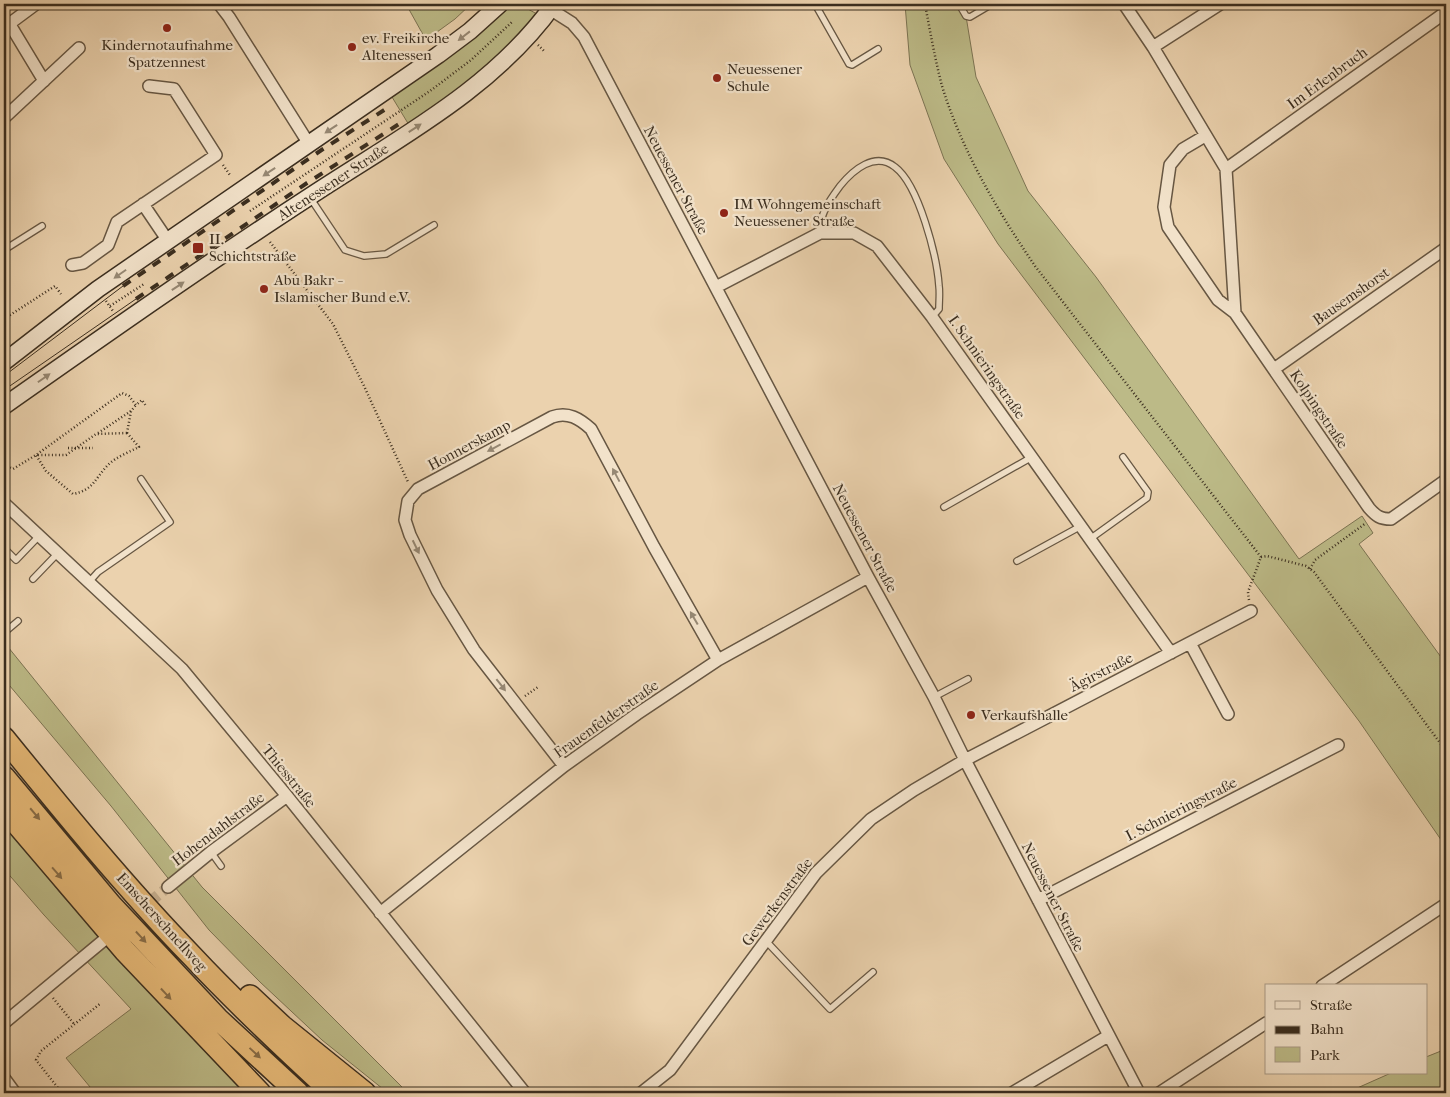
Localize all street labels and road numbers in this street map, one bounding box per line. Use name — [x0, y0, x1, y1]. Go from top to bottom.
street label: Im Erlenbruch — [1283, 43, 1371, 113]
street label: Neuessener Straße — [640, 123, 713, 238]
street label: Altenessener Straße — [273, 139, 392, 225]
street label: Bausemshorst — [1309, 263, 1393, 329]
street label: I. Schnieringstraße — [944, 312, 1030, 423]
street label: Kolpingstraße — [1286, 366, 1352, 452]
street label: Honnerskamp — [425, 416, 513, 474]
street label: Neuessener Straße — [829, 481, 902, 596]
street label: Ägirstraße — [1066, 648, 1136, 696]
street label: Frauenfelderstraße — [550, 676, 662, 762]
street label: Thiesstraße — [258, 741, 320, 812]
street label: I. Schnieringstraße — [1122, 773, 1240, 845]
street label: Hohendahlstraße — [168, 788, 268, 870]
street label: Neuessener Straße — [1018, 839, 1089, 955]
street label: Gewerkenstraße — [738, 854, 816, 950]
street label: Emscherschnellweg — [113, 869, 212, 976]

